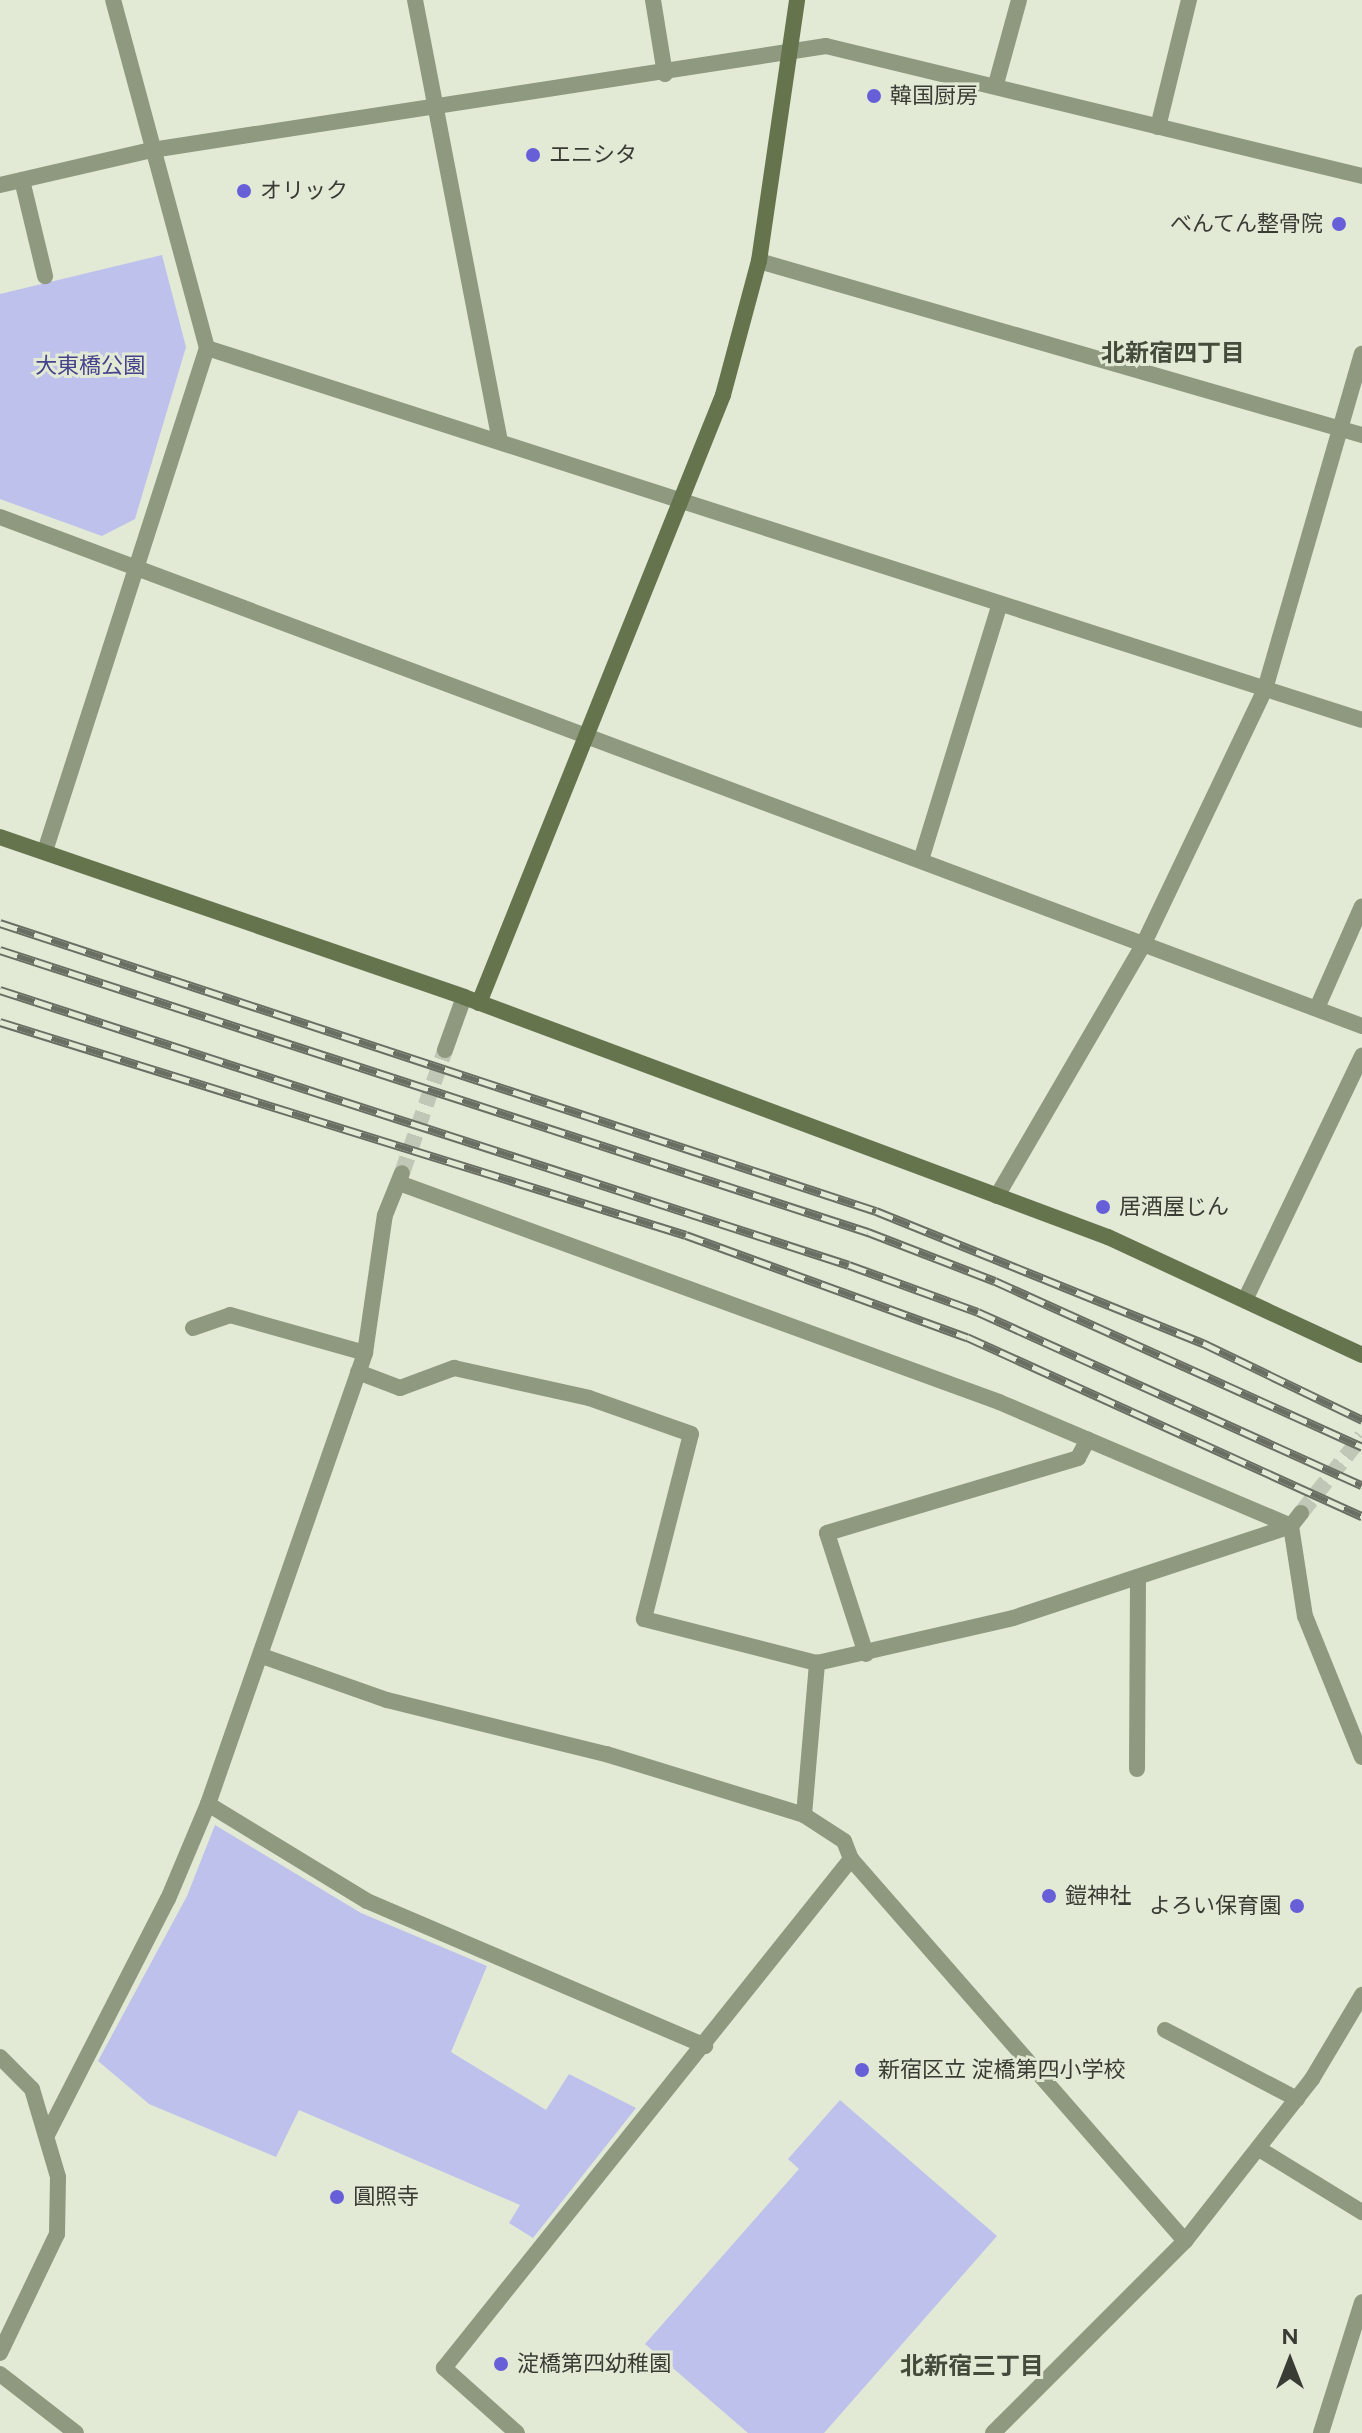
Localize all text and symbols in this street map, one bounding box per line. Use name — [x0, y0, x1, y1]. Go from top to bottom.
place label: 韓国厨房 — [890, 83, 978, 109]
marker: 韓国厨房 — [865, 87, 883, 105]
place label: エニシタ — [549, 142, 637, 168]
marker: エニシタ — [524, 146, 542, 164]
place label: オリック — [260, 178, 348, 204]
marker: オリック — [235, 182, 253, 200]
place label: べんてん整骨院 — [1169, 211, 1323, 237]
marker: べんてん整骨院 — [1330, 215, 1348, 233]
district label: 北新宿四丁目 — [1101, 339, 1245, 367]
park label: 大東橋公園 — [35, 353, 145, 379]
place label: 居酒屋じん — [1119, 1194, 1229, 1220]
marker: 居酒屋じん — [1094, 1198, 1112, 1216]
place label: 鎧神社 — [1065, 1883, 1131, 1909]
marker: 鎧神社 — [1040, 1887, 1058, 1905]
place label: よろい保育園 — [1149, 1893, 1281, 1919]
marker: よろい保育園 — [1288, 1897, 1306, 1915]
place label: 新宿区立 淀橋第四小学校 — [878, 2057, 1125, 2083]
marker: 新宿区立 淀橋第四小学校 — [853, 2061, 871, 2079]
place label: 圓照寺 — [353, 2184, 419, 2210]
marker: 圓照寺 — [328, 2188, 346, 2206]
north arrow — [1250, 2321, 1330, 2401]
text: N — [1281, 2323, 1299, 2350]
place label: 淀橋第四幼稚園 — [517, 2351, 671, 2377]
district label: 北新宿三丁目 — [900, 2352, 1044, 2380]
marker: 淀橋第四幼稚園 — [492, 2355, 510, 2373]

